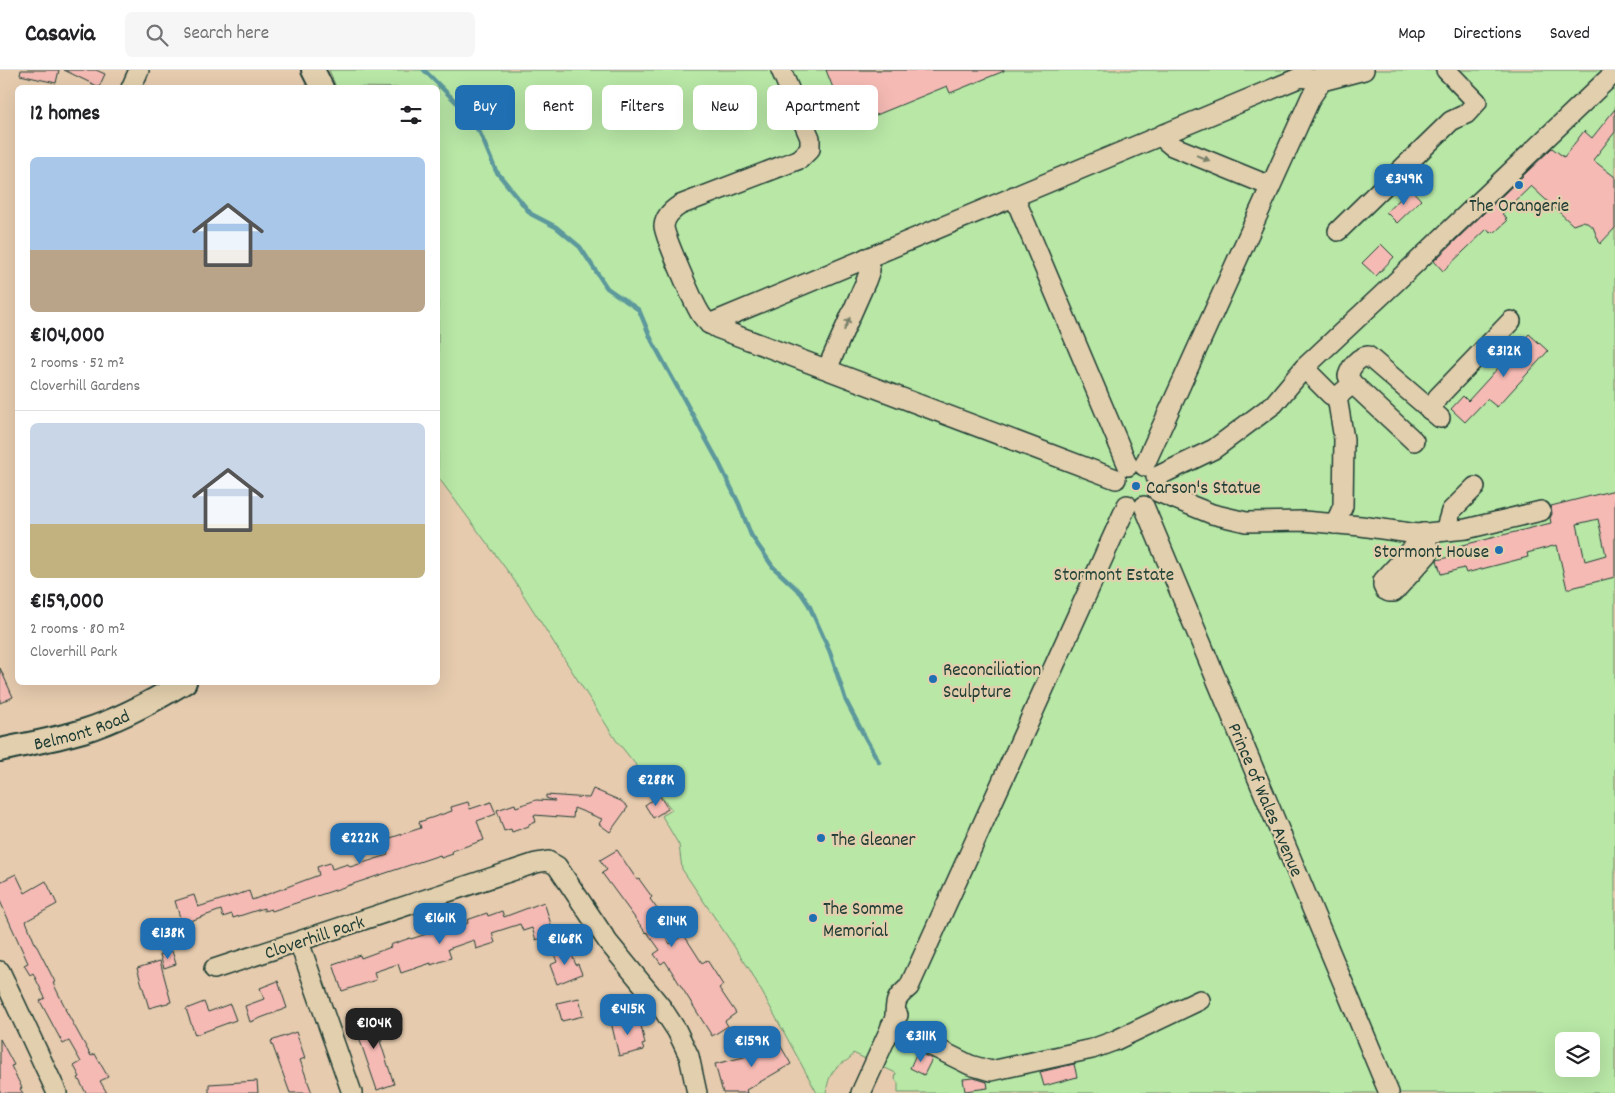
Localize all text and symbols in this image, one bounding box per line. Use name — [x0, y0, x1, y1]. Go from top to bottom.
search box — [125, 12, 475, 57]
text: Casavia — [25, 18, 95, 52]
icon: search — [143, 21, 171, 49]
text: Search here — [183, 21, 269, 48]
text: Map — [1398, 22, 1425, 47]
text: Directions — [1453, 22, 1522, 47]
text: Saved — [1550, 22, 1590, 47]
chip: Buy — [455, 85, 515, 130]
chip: Rent — [525, 85, 592, 130]
chip: Filters — [602, 85, 683, 130]
chip: New — [693, 85, 757, 130]
chip: Apartment — [767, 85, 878, 130]
text: 12 homes — [30, 100, 100, 130]
icon: filters — [397, 101, 425, 129]
one-way arrow — [1196, 155, 1210, 163]
pin: €349K — [1369, 164, 1439, 206]
text: €349K — [1385, 168, 1423, 191]
marker: The Orangerie — [1513, 179, 1525, 191]
icon: home — [183, 190, 273, 280]
place label: The Orangerie — [1469, 194, 1569, 221]
one-way arrow — [843, 317, 851, 331]
text: €104,000 — [30, 322, 105, 352]
pin: €312K — [1469, 336, 1539, 378]
text: €312K — [1487, 340, 1521, 363]
text: 2 rooms · 52 m² — [30, 352, 124, 375]
text: Cloverhill Gardens — [30, 375, 140, 398]
icon: home — [183, 455, 273, 545]
place label: Carson's Statue — [1146, 476, 1261, 503]
marker: Carson's Statue — [1130, 480, 1142, 492]
place label: Stormont House — [1374, 540, 1489, 567]
marker: Stormont House — [1493, 544, 1505, 556]
park label: Stormont Estate — [1054, 563, 1174, 590]
text: €159,000 — [30, 588, 104, 618]
text: 2 rooms · 80 m² — [30, 618, 125, 641]
text: Cloverhill Park — [30, 641, 117, 664]
place label: Reconciliation Sculpture — [943, 658, 1041, 707]
marker: Reconciliation Sculpture — [927, 673, 939, 685]
street label: Belmont Road — [32, 704, 135, 760]
street label: Prince of Wales Avenue — [1219, 719, 1308, 881]
pin: €288K — [621, 764, 691, 807]
text: €288K — [638, 769, 674, 792]
pin: €222K — [325, 822, 395, 865]
text: €222K — [341, 827, 379, 850]
place label: The Gleaner — [831, 828, 916, 855]
marker: The Gleaner — [815, 832, 827, 844]
place label: The Somme Memorial — [823, 897, 903, 946]
pin: €161K — [405, 902, 475, 945]
pin: €114K — [637, 906, 707, 948]
text: €161K — [424, 907, 456, 930]
street label: Cloverhill Park — [262, 910, 369, 968]
text: €114K — [657, 910, 687, 933]
marker: The Somme Memorial — [807, 912, 819, 924]
pin: €138K — [133, 918, 203, 960]
text: €138K — [151, 922, 185, 945]
pin: €168K — [530, 924, 600, 966]
text: €168K — [548, 928, 582, 951]
pin: €415K — [593, 994, 663, 1036]
text: €415K — [611, 998, 645, 1021]
pin: €104K — [339, 1008, 409, 1050]
text: €104K — [356, 1012, 392, 1035]
pin: €311K — [886, 1020, 956, 1063]
text: €311K — [906, 1025, 936, 1048]
pin: €159K — [717, 1026, 787, 1068]
text: €159K — [735, 1030, 769, 1053]
map controls — [1555, 1032, 1600, 1077]
button: layers — [1555, 1032, 1600, 1077]

